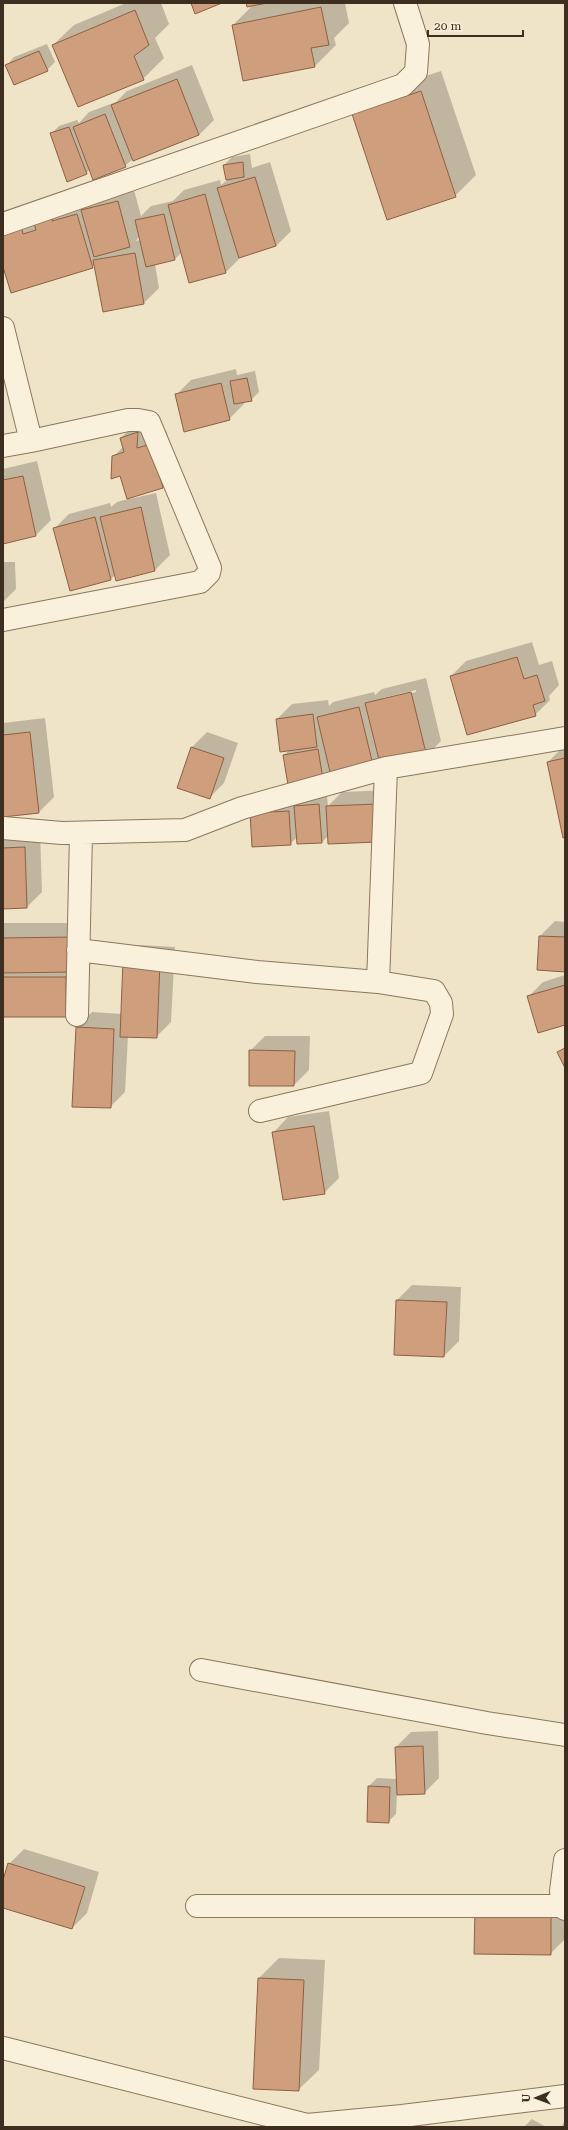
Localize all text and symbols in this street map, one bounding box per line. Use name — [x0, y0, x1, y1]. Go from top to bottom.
scale bar — [428, 12, 523, 38]
text: 20 m — [434, 19, 461, 33]
north arrow — [516, 2078, 556, 2118]
text: U — [520, 2093, 533, 2103]

